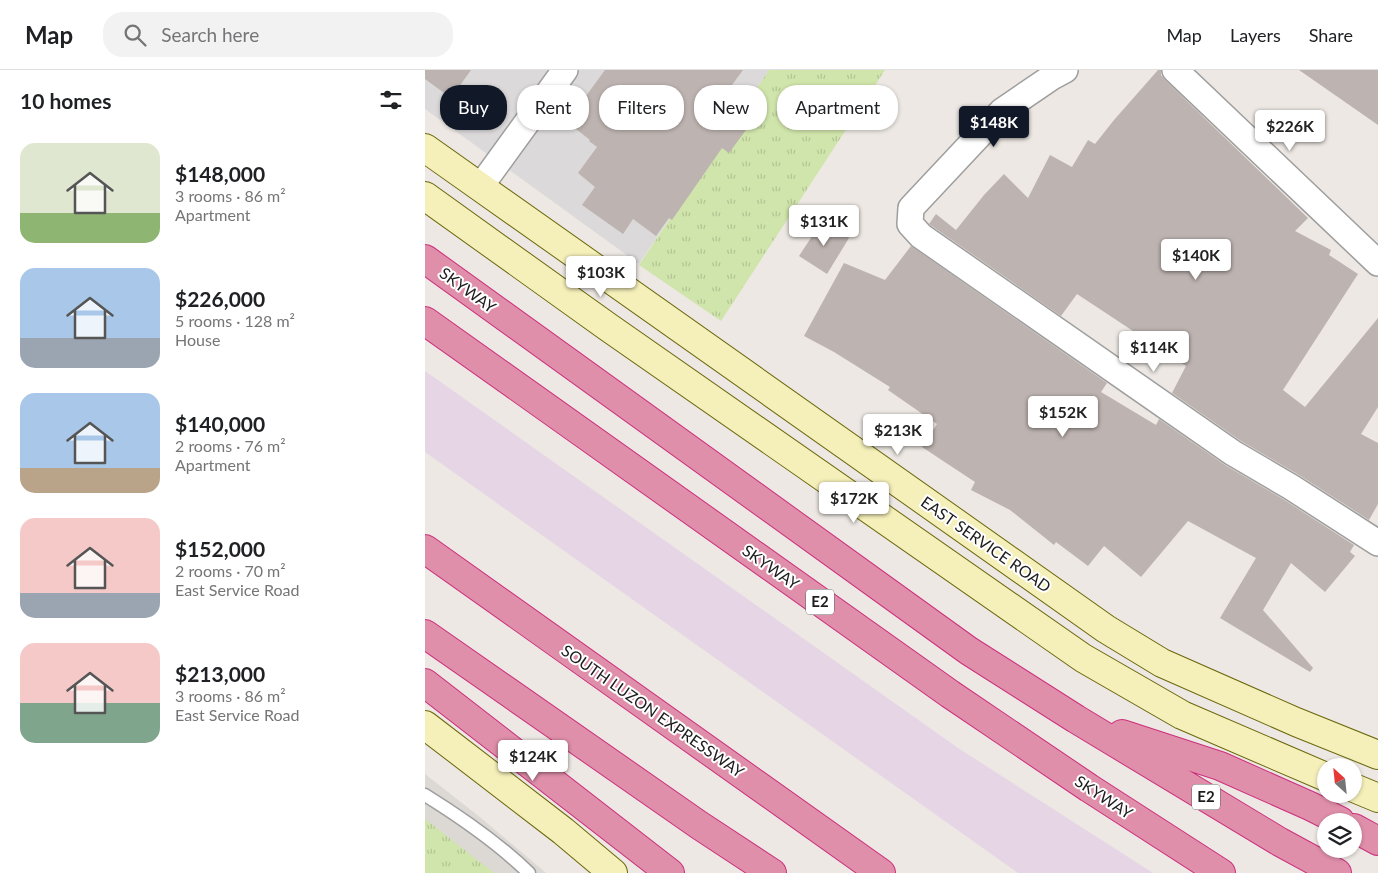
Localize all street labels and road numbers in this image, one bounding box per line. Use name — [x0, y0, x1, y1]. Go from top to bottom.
street label: SKYWAY — [436, 263, 500, 316]
street label: EAST SERVICE ROAD — [918, 492, 1055, 596]
street label: SKYWAY — [739, 540, 803, 593]
road number: E2 — [806, 590, 834, 614]
street label: SOUTH LUZON EXPRESSWAY — [558, 640, 748, 781]
street label: SKYWAY — [1072, 771, 1137, 822]
road number: E2 — [1192, 784, 1220, 810]

